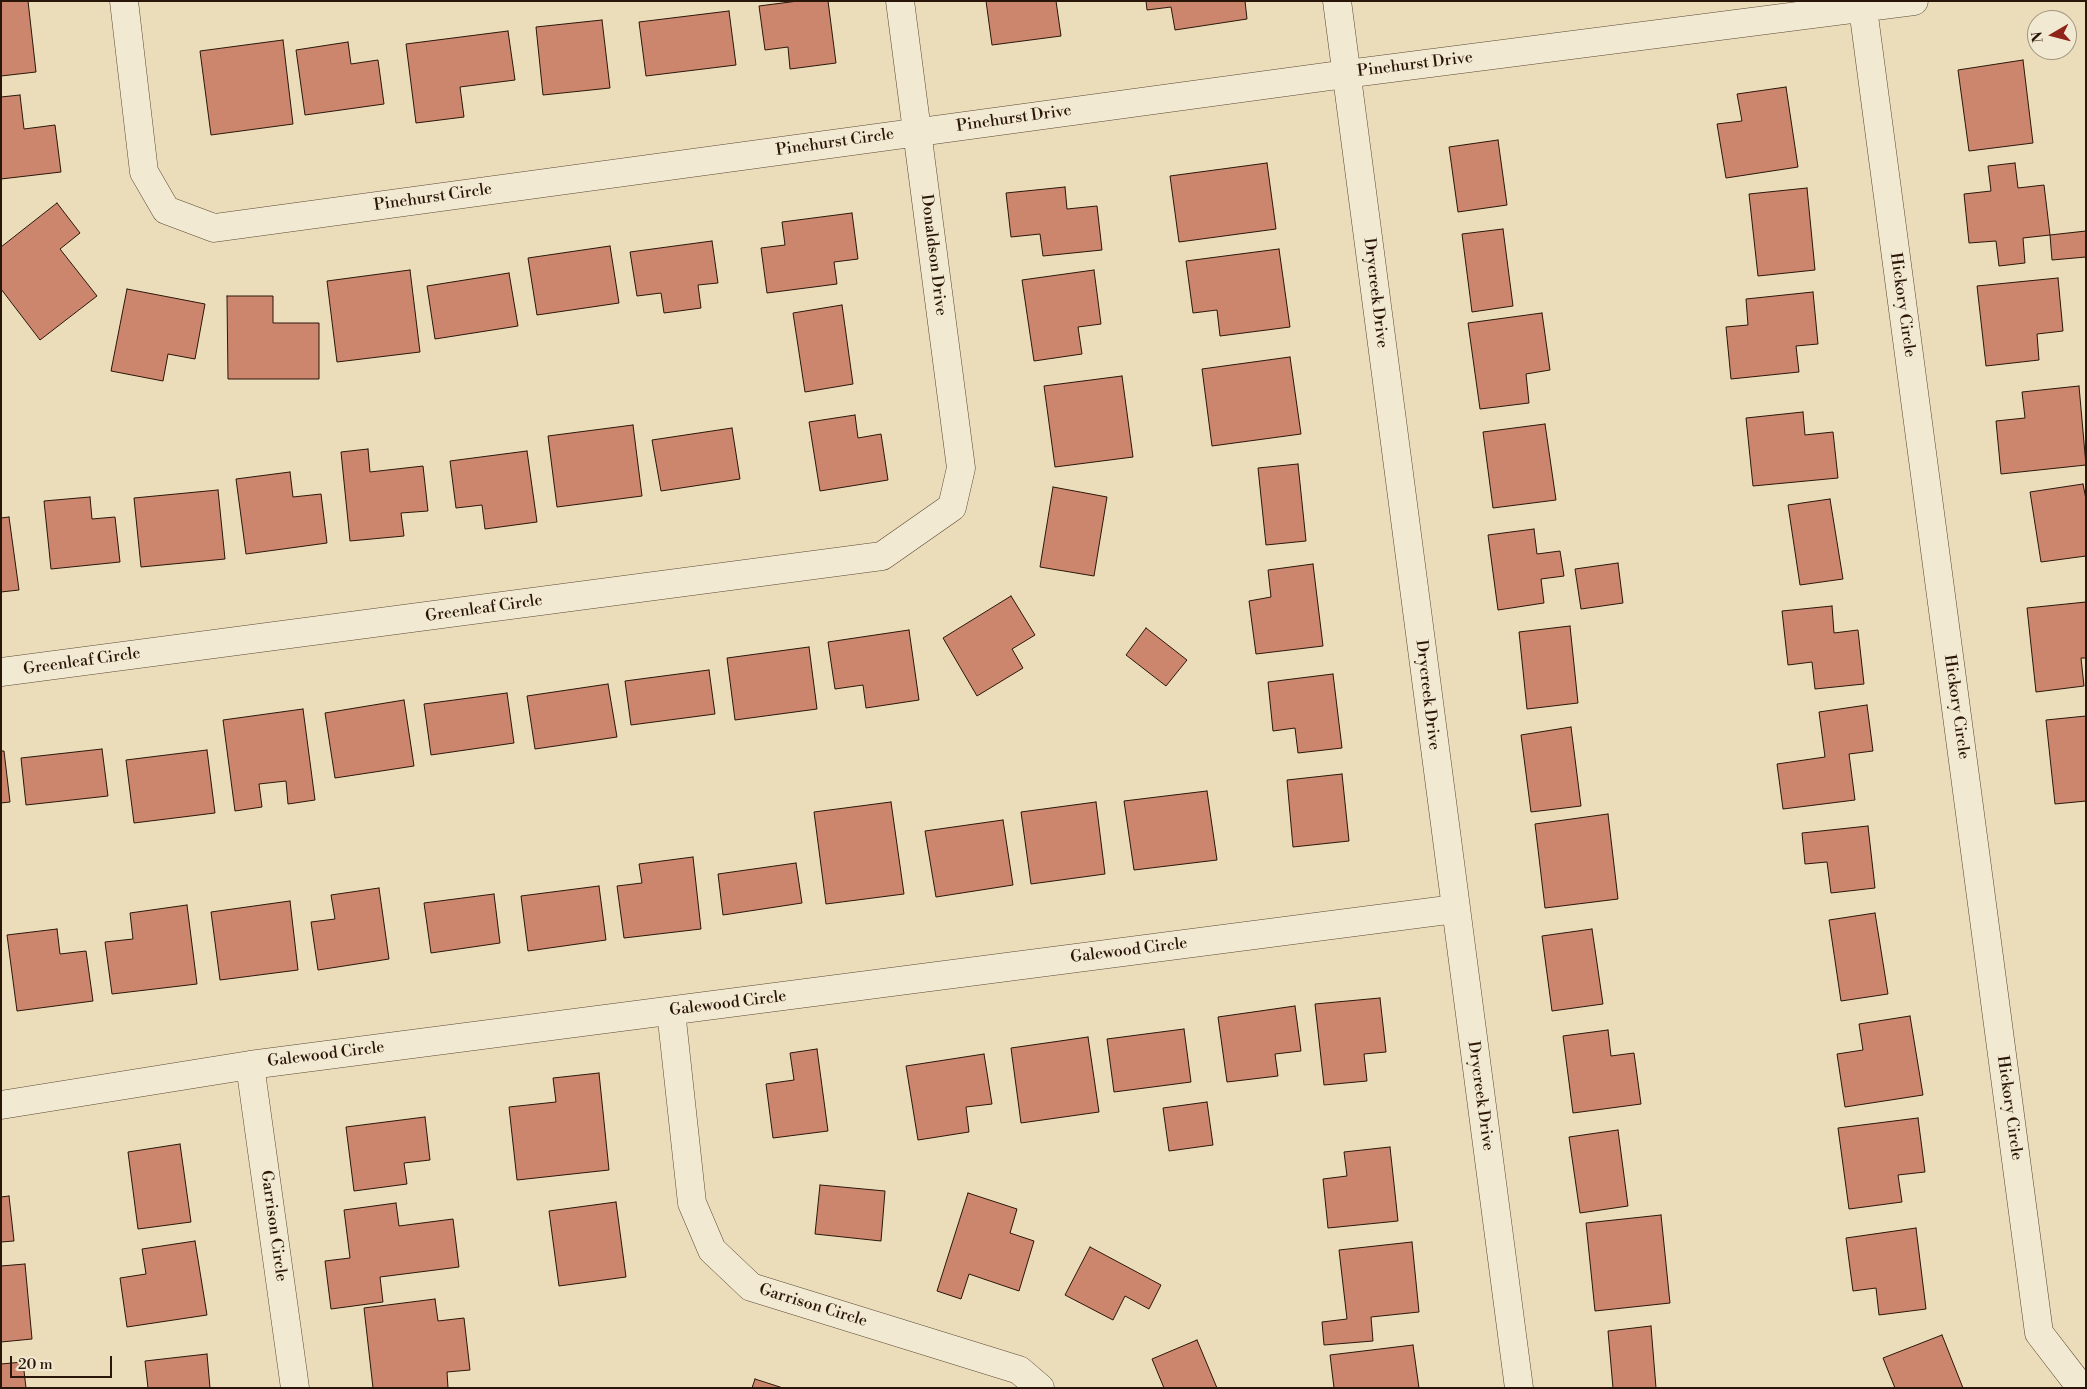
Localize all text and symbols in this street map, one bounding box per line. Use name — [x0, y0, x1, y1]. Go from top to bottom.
north arrow — [2027, 10, 2077, 60]
text: N — [2028, 30, 2048, 44]
street label: Pinehurst Drive — [1356, 48, 1474, 82]
street label: Pinehurst Drive — [955, 101, 1073, 137]
street label: Pinehurst Circle — [775, 125, 895, 161]
street label: Pinehurst Circle — [373, 180, 493, 216]
street label: Donaldson Drive — [916, 193, 950, 317]
street label: Drycreek Drive — [1359, 237, 1391, 349]
street label: Hickory Circle — [1885, 251, 1919, 359]
street label: Greenleaf Circle — [424, 591, 544, 627]
street label: Drycreek Drive — [1411, 639, 1443, 751]
street label: Greenleaf Circle — [22, 644, 142, 680]
street label: Hickory Circle — [1939, 653, 1973, 761]
street label: Galewood Circle — [1069, 934, 1189, 968]
street label: Galewood Circle — [668, 987, 788, 1021]
street label: Galewood Circle — [266, 1038, 386, 1072]
street label: Drycreek Drive — [1463, 1040, 1497, 1152]
street label: Hickory Circle — [1992, 1054, 2026, 1162]
street label: Garrison Circle — [256, 1169, 290, 1283]
street label: Garrison Circle — [757, 1280, 869, 1332]
scale bar — [12, 1346, 115, 1378]
text: 20 m — [18, 1355, 53, 1374]

